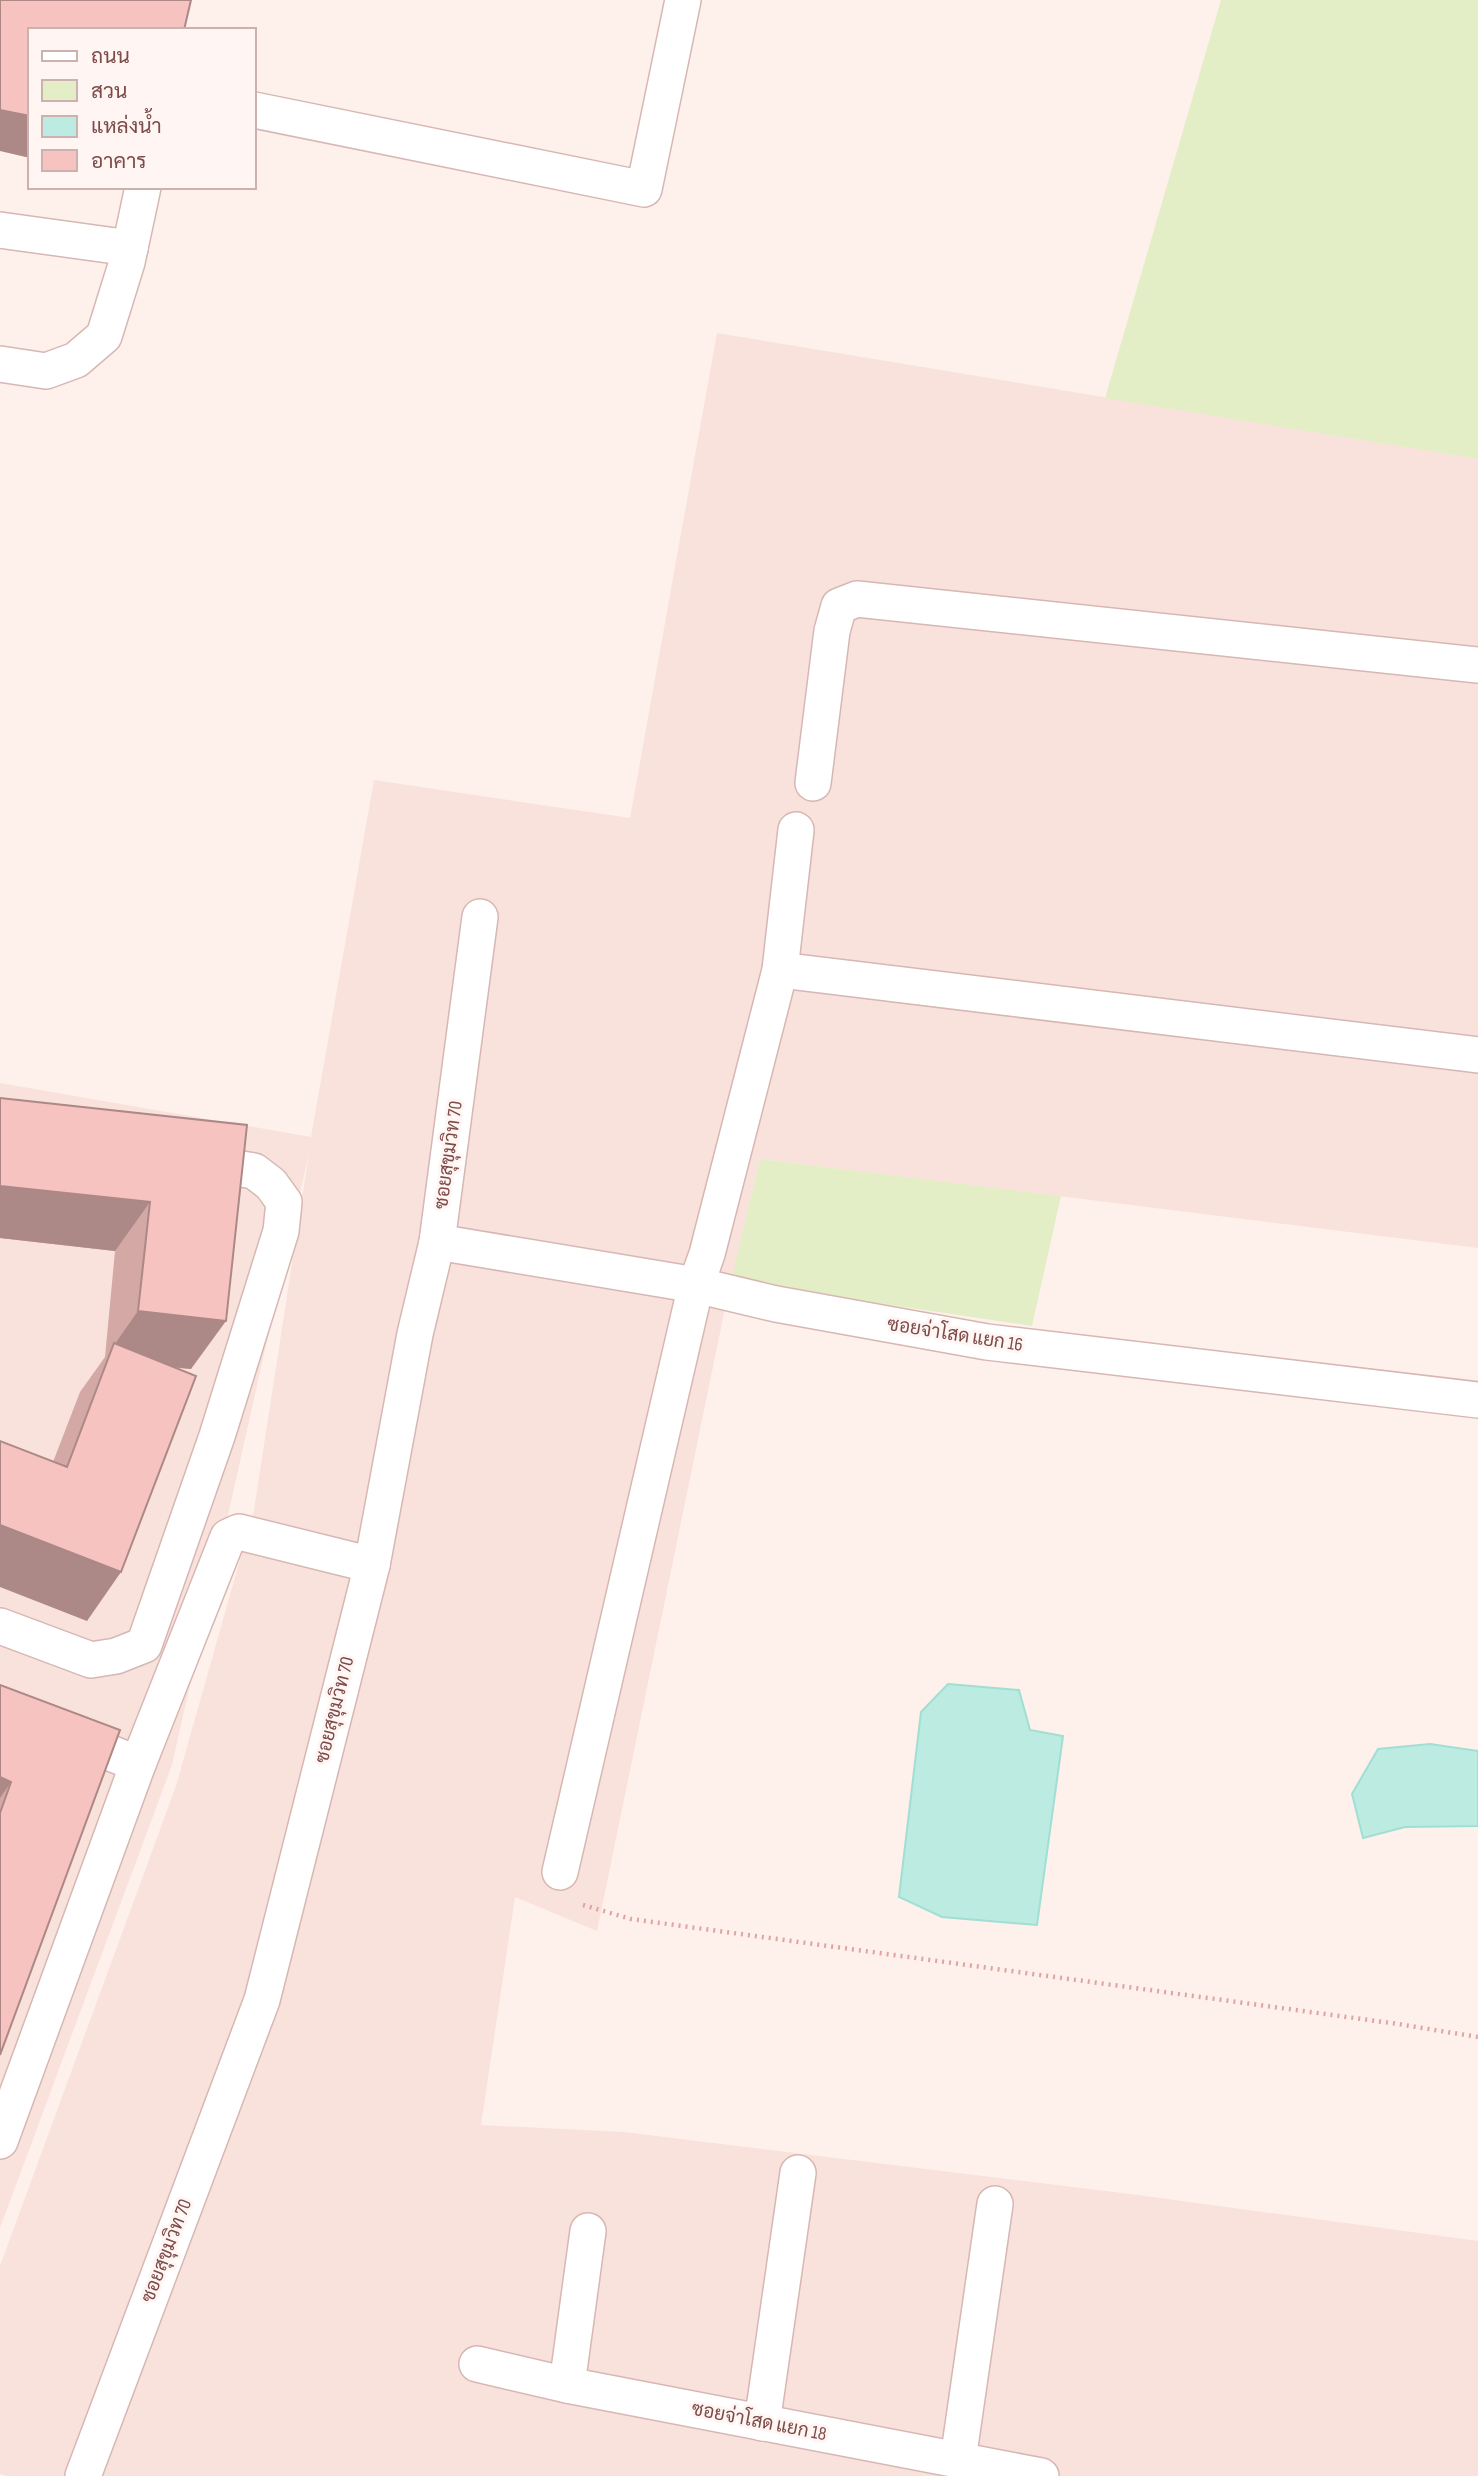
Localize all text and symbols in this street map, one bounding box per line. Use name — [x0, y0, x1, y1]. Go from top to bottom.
legend — [28, 28, 256, 189]
text: ถนน — [91, 44, 130, 69]
text: สวน — [91, 79, 127, 104]
text: แหล่งน้ำ — [91, 108, 162, 139]
text: อาคาร — [91, 149, 147, 174]
street label: ซอยสุขุมวิท 70 — [430, 1099, 468, 1211]
street label: ซอยจ่าโสด แยก 16 — [886, 1311, 1025, 1357]
street label: ซอยสุขุมวิท 70 — [311, 1654, 359, 1766]
street label: ซอยสุขุมวิท 70 — [137, 2196, 197, 2306]
street label: ซอยจ่าโสด แยก 18 — [690, 2396, 829, 2446]

